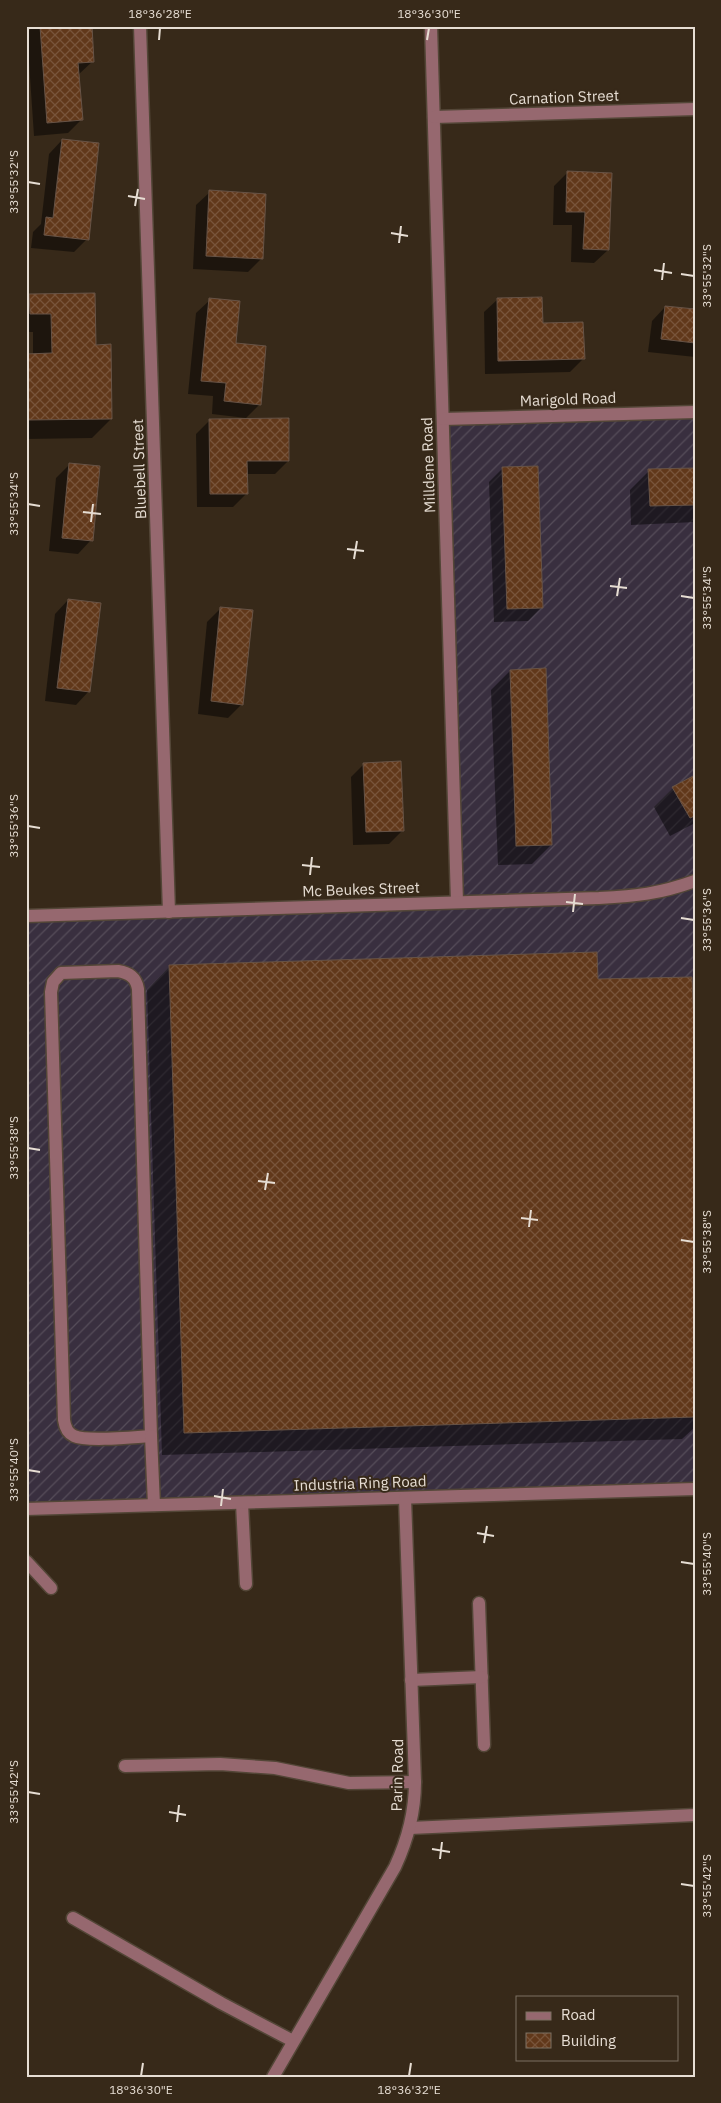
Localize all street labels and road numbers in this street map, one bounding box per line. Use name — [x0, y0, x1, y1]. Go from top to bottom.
street label: Carnation Street — [509, 86, 619, 108]
street label: Marigold Road — [519, 388, 617, 410]
street label: Milldene Road — [417, 417, 439, 513]
street label: Bluebell Street — [128, 419, 150, 519]
street label: Mc Beukes Street — [302, 877, 420, 901]
street label: Industria Ring Road — [293, 1471, 427, 1495]
street label: Parin Road — [387, 1738, 407, 1812]

